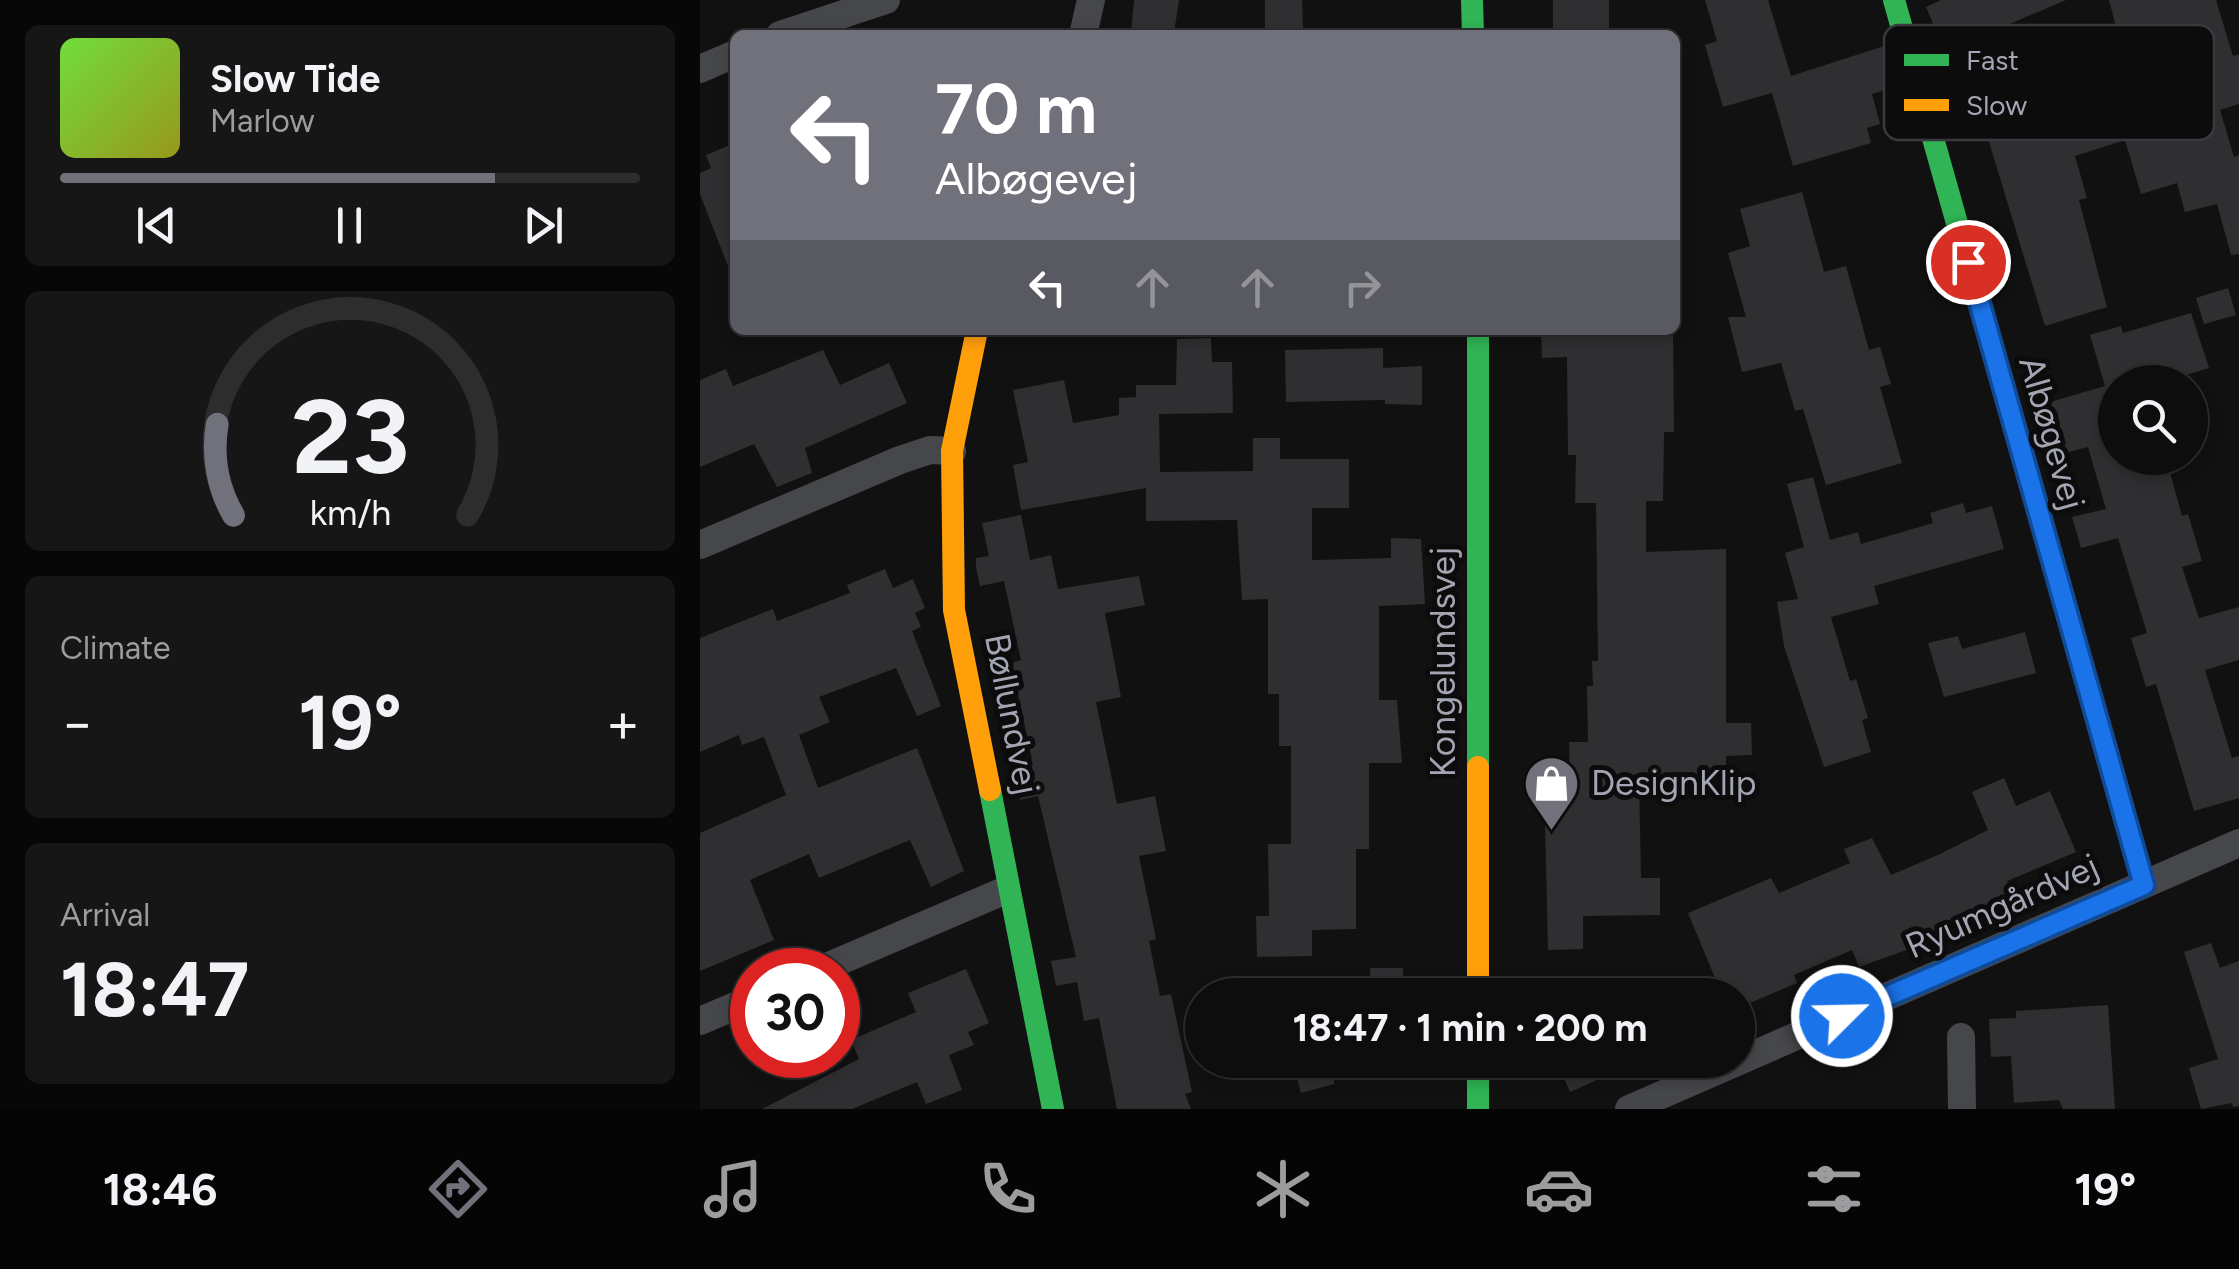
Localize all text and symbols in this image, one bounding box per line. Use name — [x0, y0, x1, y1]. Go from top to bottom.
legend — [1884, 25, 2214, 140]
text: Fast — [1966, 43, 2019, 77]
text: Slow Tide — [210, 56, 380, 102]
text: 70 m — [935, 66, 1097, 151]
icon: left — [770, 70, 900, 200]
text: Slow — [1966, 88, 2027, 122]
text: Marlow — [210, 102, 314, 140]
text: Albøgevej — [935, 151, 1138, 205]
icon: previous — [129, 198, 184, 253]
icon: pause — [322, 198, 377, 253]
icon: next — [516, 198, 571, 253]
pin — [1926, 220, 2011, 305]
icon: arrive — [1941, 235, 1996, 290]
icon: left — [1020, 260, 1075, 315]
icon: ahead — [1125, 260, 1180, 315]
icon: ahead — [1230, 260, 1285, 315]
icon: right — [1335, 260, 1390, 315]
street label: Albøgevej — [2010, 351, 2094, 515]
map controls — [2098, 365, 2208, 475]
button: search — [2098, 365, 2208, 475]
text: 23 — [291, 374, 409, 499]
text: km/h — [309, 491, 391, 534]
street label: Kongelundsvej — [1422, 547, 1464, 777]
text: Climate — [60, 629, 171, 667]
street label: Bøllundvej — [976, 630, 1048, 798]
text: 19° — [298, 678, 402, 768]
text: − — [60, 690, 94, 756]
text: + — [606, 690, 640, 756]
shop icon: DesignKlip — [1522, 753, 1582, 832]
place label: DesignKlip — [1591, 762, 1757, 804]
street label: Ryumgårdvej — [1899, 845, 2105, 967]
text: Arrival — [60, 896, 150, 934]
text: 18:47 — [60, 945, 249, 1035]
speed limit sign: 30 — [730, 948, 860, 1078]
position arrow — [1790, 964, 1894, 1068]
text: 18:47 · 1 min · 200 m — [1292, 1005, 1648, 1051]
icon: directions — [423, 1154, 493, 1224]
icon: music — [698, 1154, 768, 1224]
icon: phone — [973, 1154, 1043, 1224]
icon: climate — [1248, 1154, 1318, 1224]
icon: car — [1524, 1154, 1594, 1224]
icon: filters — [1799, 1154, 1869, 1224]
text: 18:46 — [103, 1162, 217, 1216]
text: 19° — [2074, 1162, 2136, 1216]

